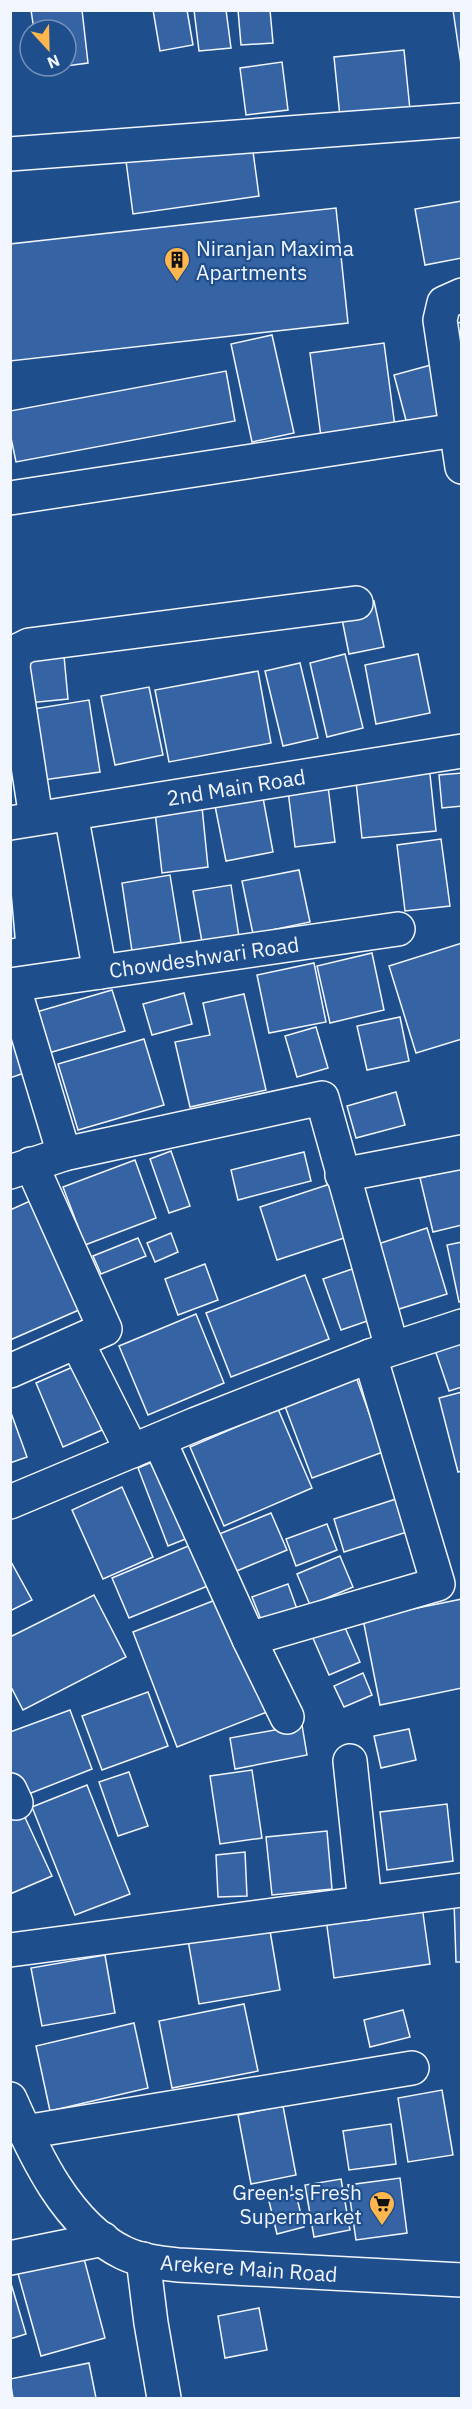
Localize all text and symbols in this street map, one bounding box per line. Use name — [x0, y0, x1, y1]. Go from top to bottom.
north arrow — [18, 18, 78, 78]
text: N — [44, 50, 63, 73]
place label: Niranjan Maxima Apartments — [196, 234, 354, 286]
building icon: Niranjan Maxima Apartments — [162, 245, 192, 283]
street label: 2nd Main Road — [165, 762, 307, 812]
street label: Chowdeshwari Road — [107, 930, 301, 984]
place label: Green's Fresh Supermarket — [232, 2178, 362, 2230]
supermarket icon: Green's Fresh Supermarket — [367, 2189, 397, 2227]
street label: Arekere Main Road — [159, 2248, 339, 2288]

